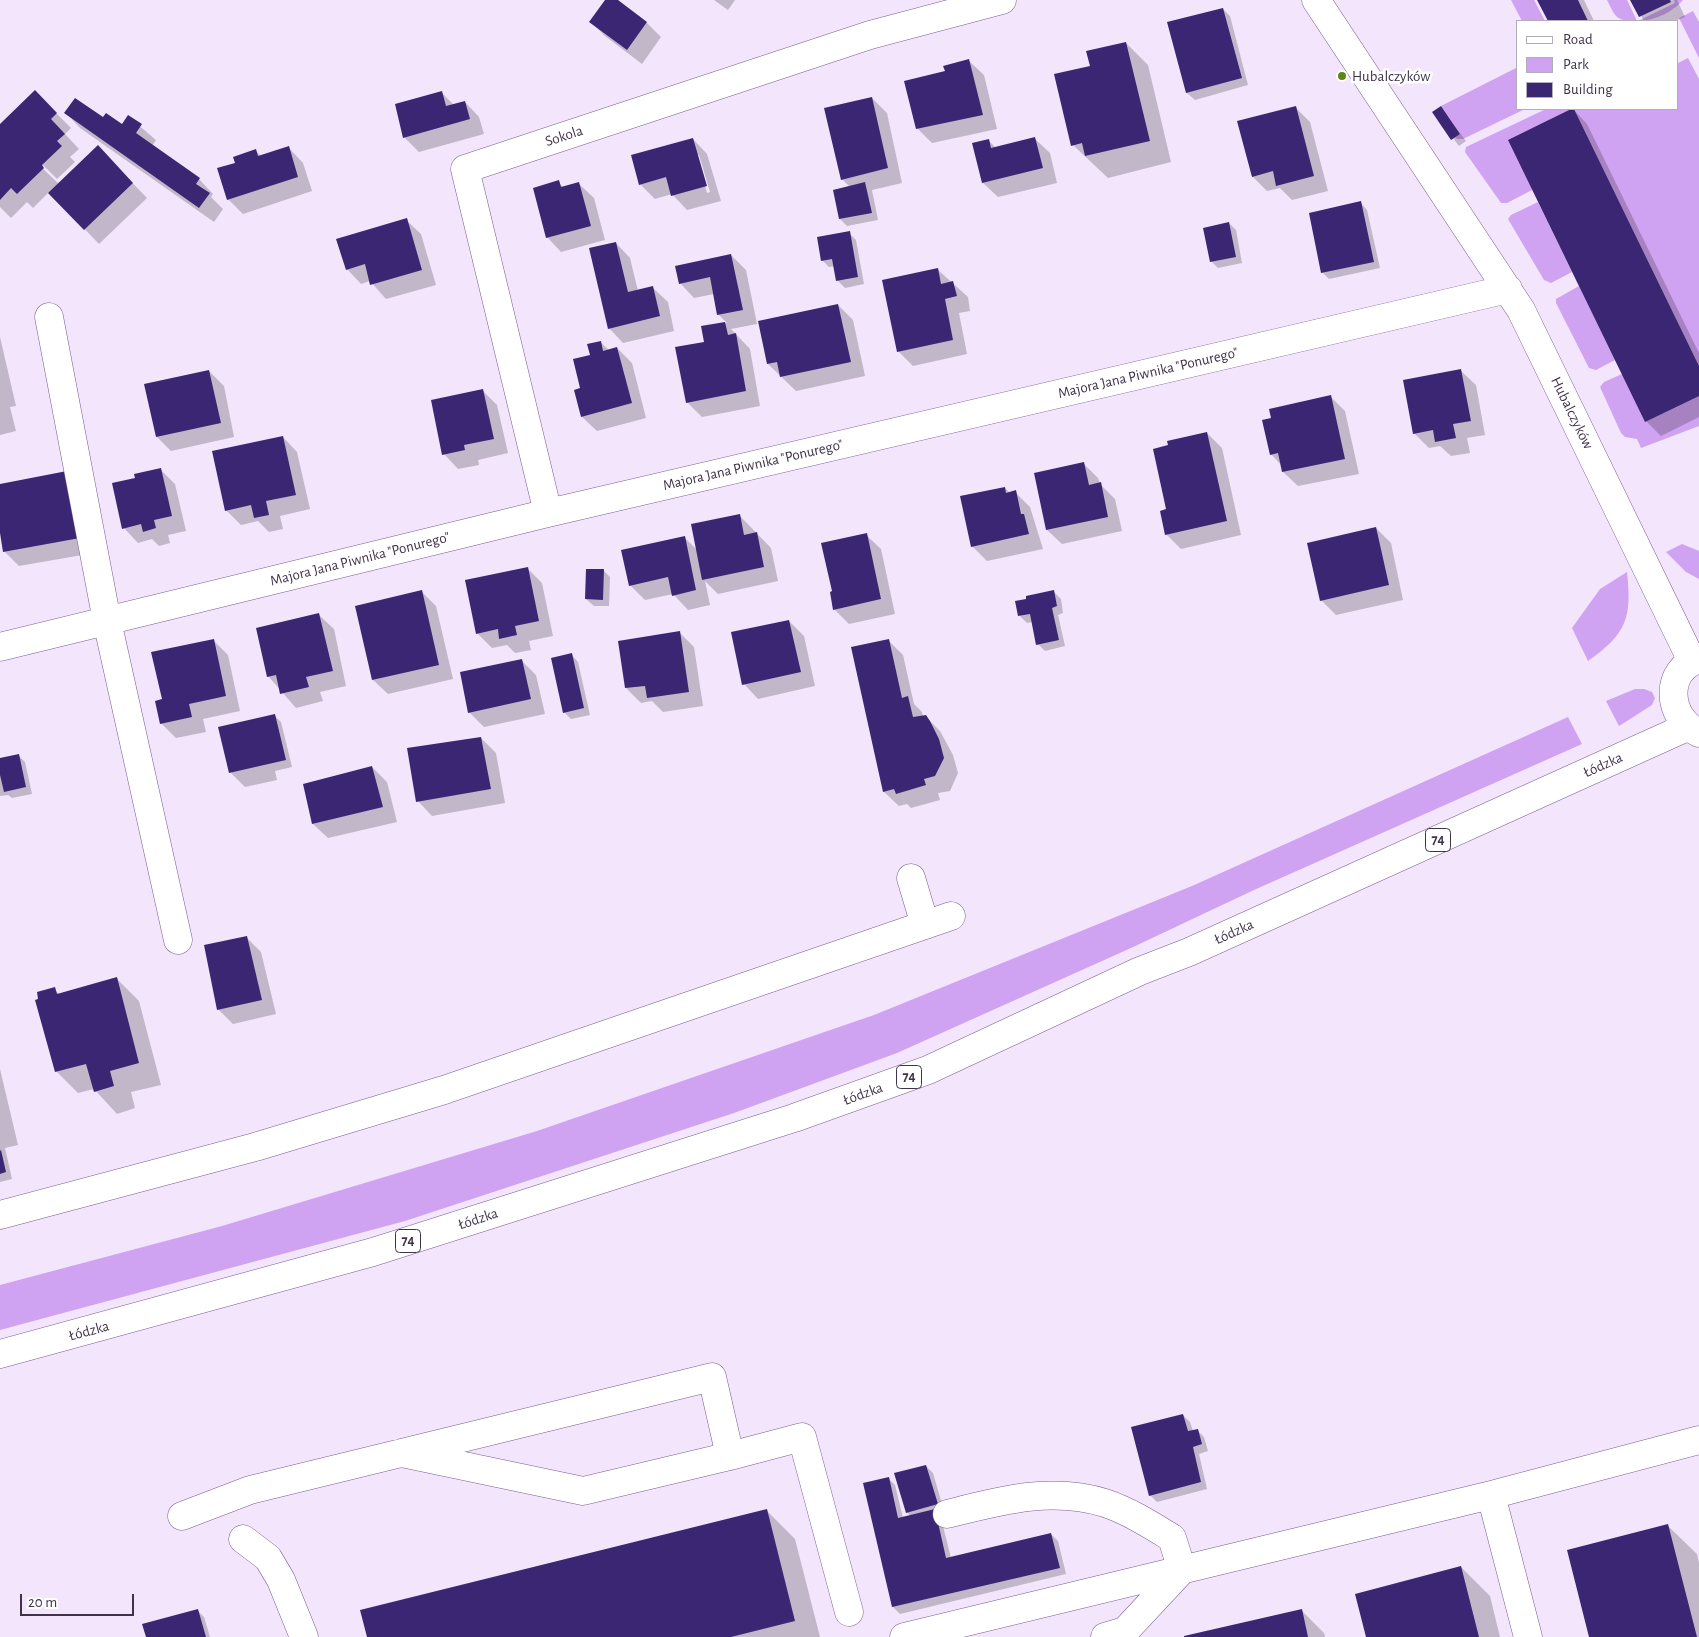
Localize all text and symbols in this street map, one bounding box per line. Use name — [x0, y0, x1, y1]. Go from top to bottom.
legend — [1516, 20, 1679, 110]
text: Road — [1563, 32, 1593, 47]
text: Park — [1563, 57, 1589, 72]
place label: Hubalczyków — [1352, 67, 1430, 85]
marker: Hubalczyków — [1336, 70, 1348, 82]
text: Building — [1563, 82, 1613, 97]
street label: Sokola — [543, 121, 585, 151]
street label: Majora Jana Piwnika "Ponurego" — [1056, 343, 1240, 403]
street label: Hubalczyków — [1547, 374, 1597, 452]
street label: Majora Jana Piwnika "Ponurego" — [661, 435, 845, 495]
street label: Majora Jana Piwnika "Ponurego" — [268, 528, 452, 590]
street label: Łódzka — [1581, 748, 1625, 782]
road number: 74 — [1426, 828, 1450, 852]
street label: Łódzka — [1212, 915, 1256, 949]
road number: 74 — [896, 1066, 922, 1088]
street label: Łódzka — [841, 1079, 885, 1109]
street label: Łódzka — [456, 1204, 500, 1234]
road number: 74 — [396, 1230, 420, 1252]
street label: Łódzka — [67, 1317, 111, 1345]
scale bar — [22, 1584, 136, 1616]
text: 20 m — [28, 1595, 57, 1610]

